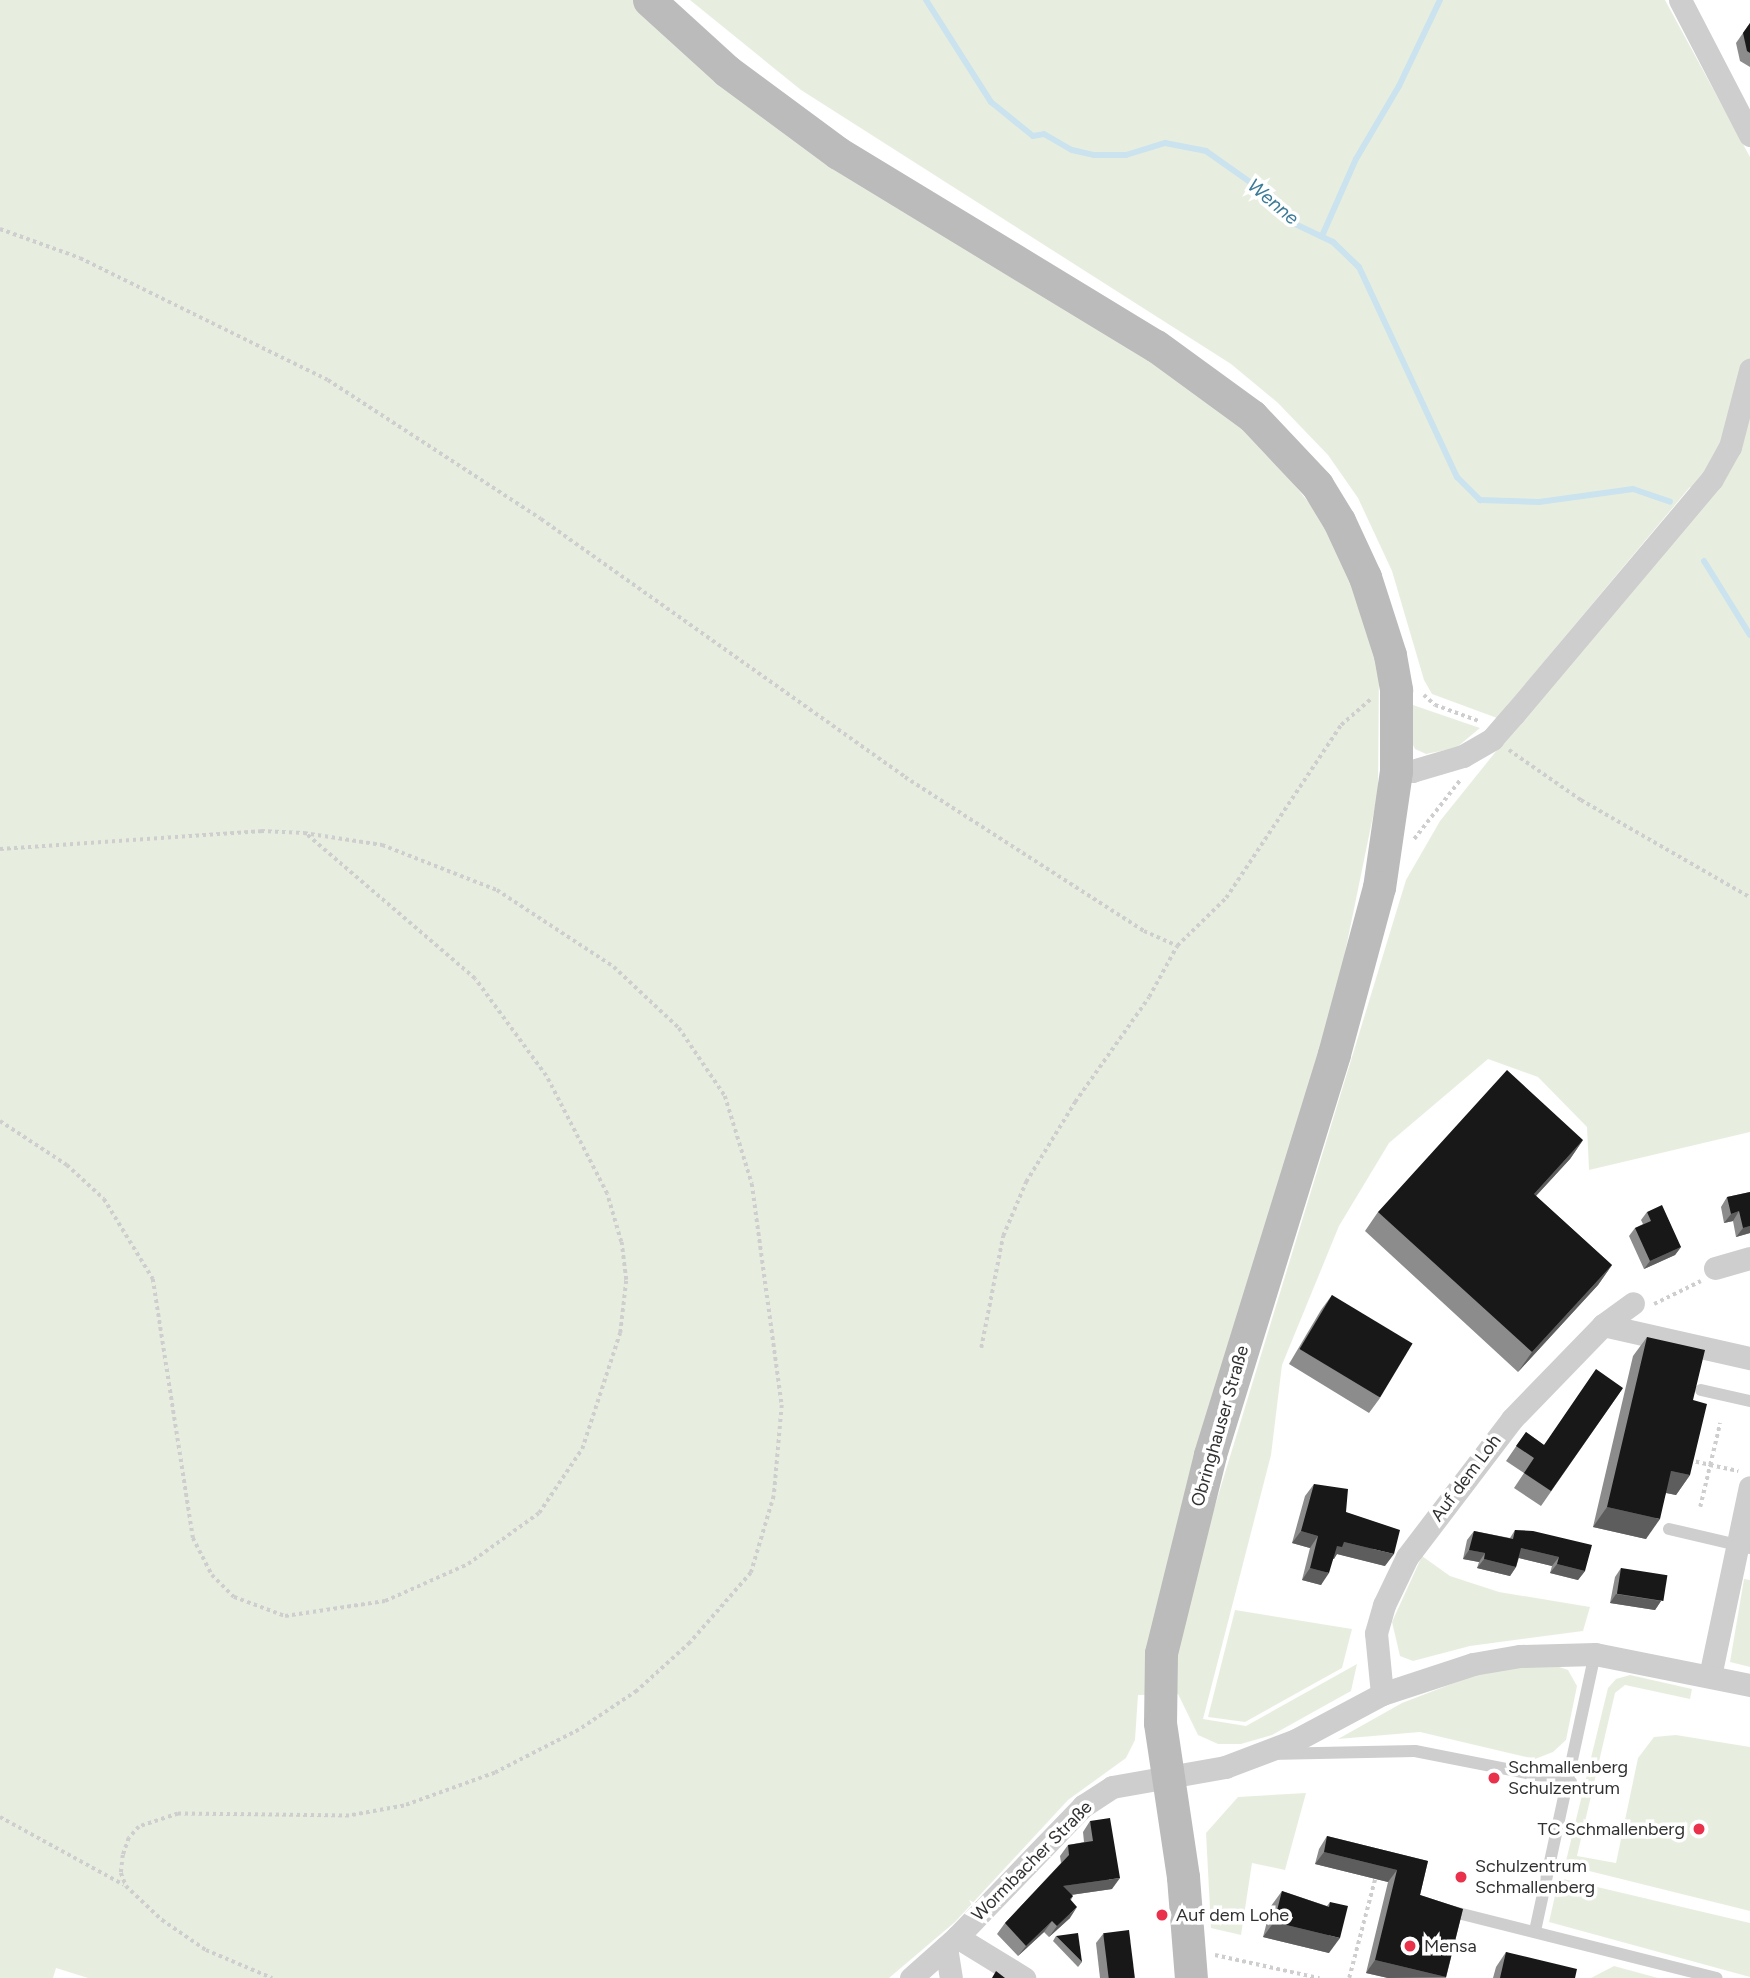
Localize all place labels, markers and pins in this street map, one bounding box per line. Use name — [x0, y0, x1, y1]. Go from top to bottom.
place label: Schmallenberg Schulzentrum — [1508, 1757, 1628, 1800]
marker: Schmallenberg Schulzentrum — [1486, 1770, 1502, 1786]
place label: TC Schmallenberg — [1537, 1818, 1685, 1840]
marker: TC Schmallenberg — [1691, 1821, 1707, 1837]
place label: Schulzentrum Schmallenberg — [1475, 1856, 1595, 1898]
marker: Schulzentrum Schmallenberg — [1453, 1869, 1469, 1885]
place label: Auf dem Lohe — [1176, 1904, 1289, 1926]
marker: Auf dem Lohe — [1154, 1907, 1170, 1923]
place label: Mensa — [1424, 1935, 1477, 1957]
marker: Mensa — [1402, 1938, 1418, 1954]

